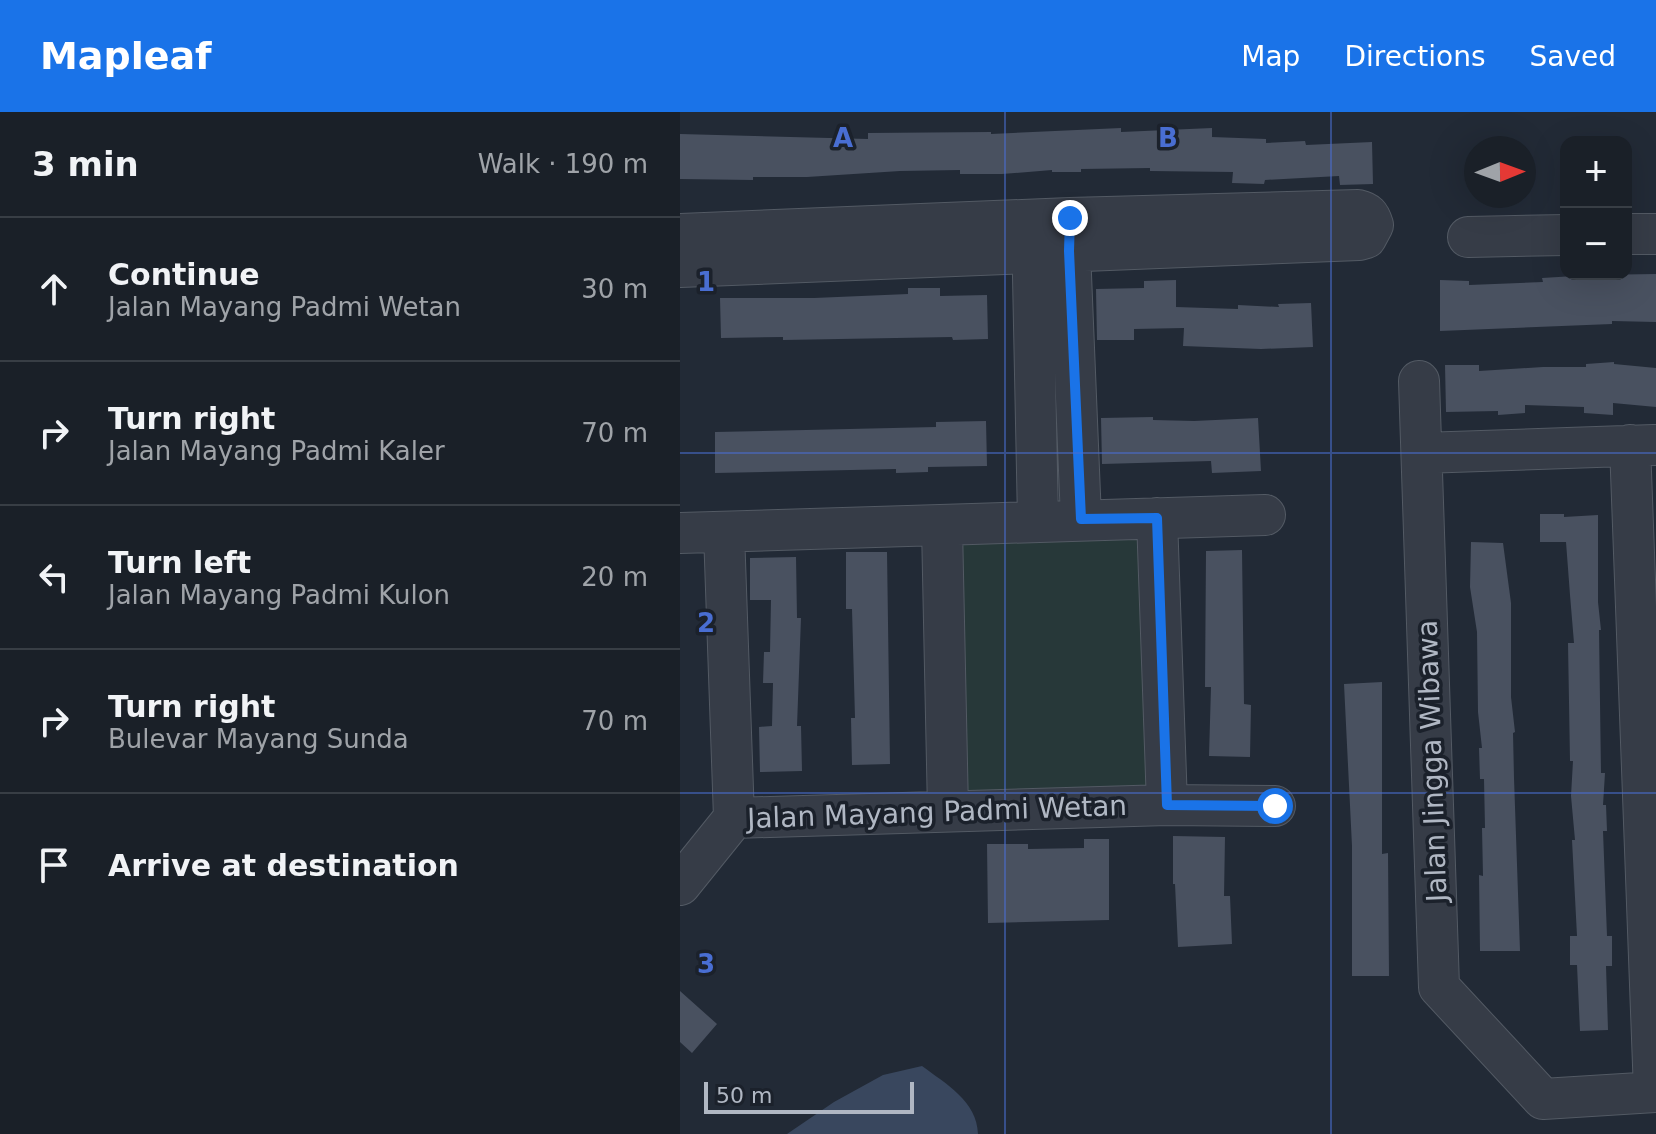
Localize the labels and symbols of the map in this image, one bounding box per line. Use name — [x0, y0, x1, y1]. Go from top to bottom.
text: A — [833, 123, 853, 153]
text: B — [1158, 123, 1178, 153]
north arrow — [1464, 136, 1536, 208]
route end — [1052, 200, 1088, 236]
text: 1 — [697, 267, 715, 297]
text: 2 — [697, 608, 715, 638]
street label: Jalan Jingga Wibawa — [1411, 619, 1453, 905]
route start — [1257, 788, 1293, 824]
street label: Jalan Mayang Padmi Wetan — [744, 789, 1128, 835]
text: 3 — [697, 949, 715, 979]
scale bar — [704, 1078, 914, 1114]

